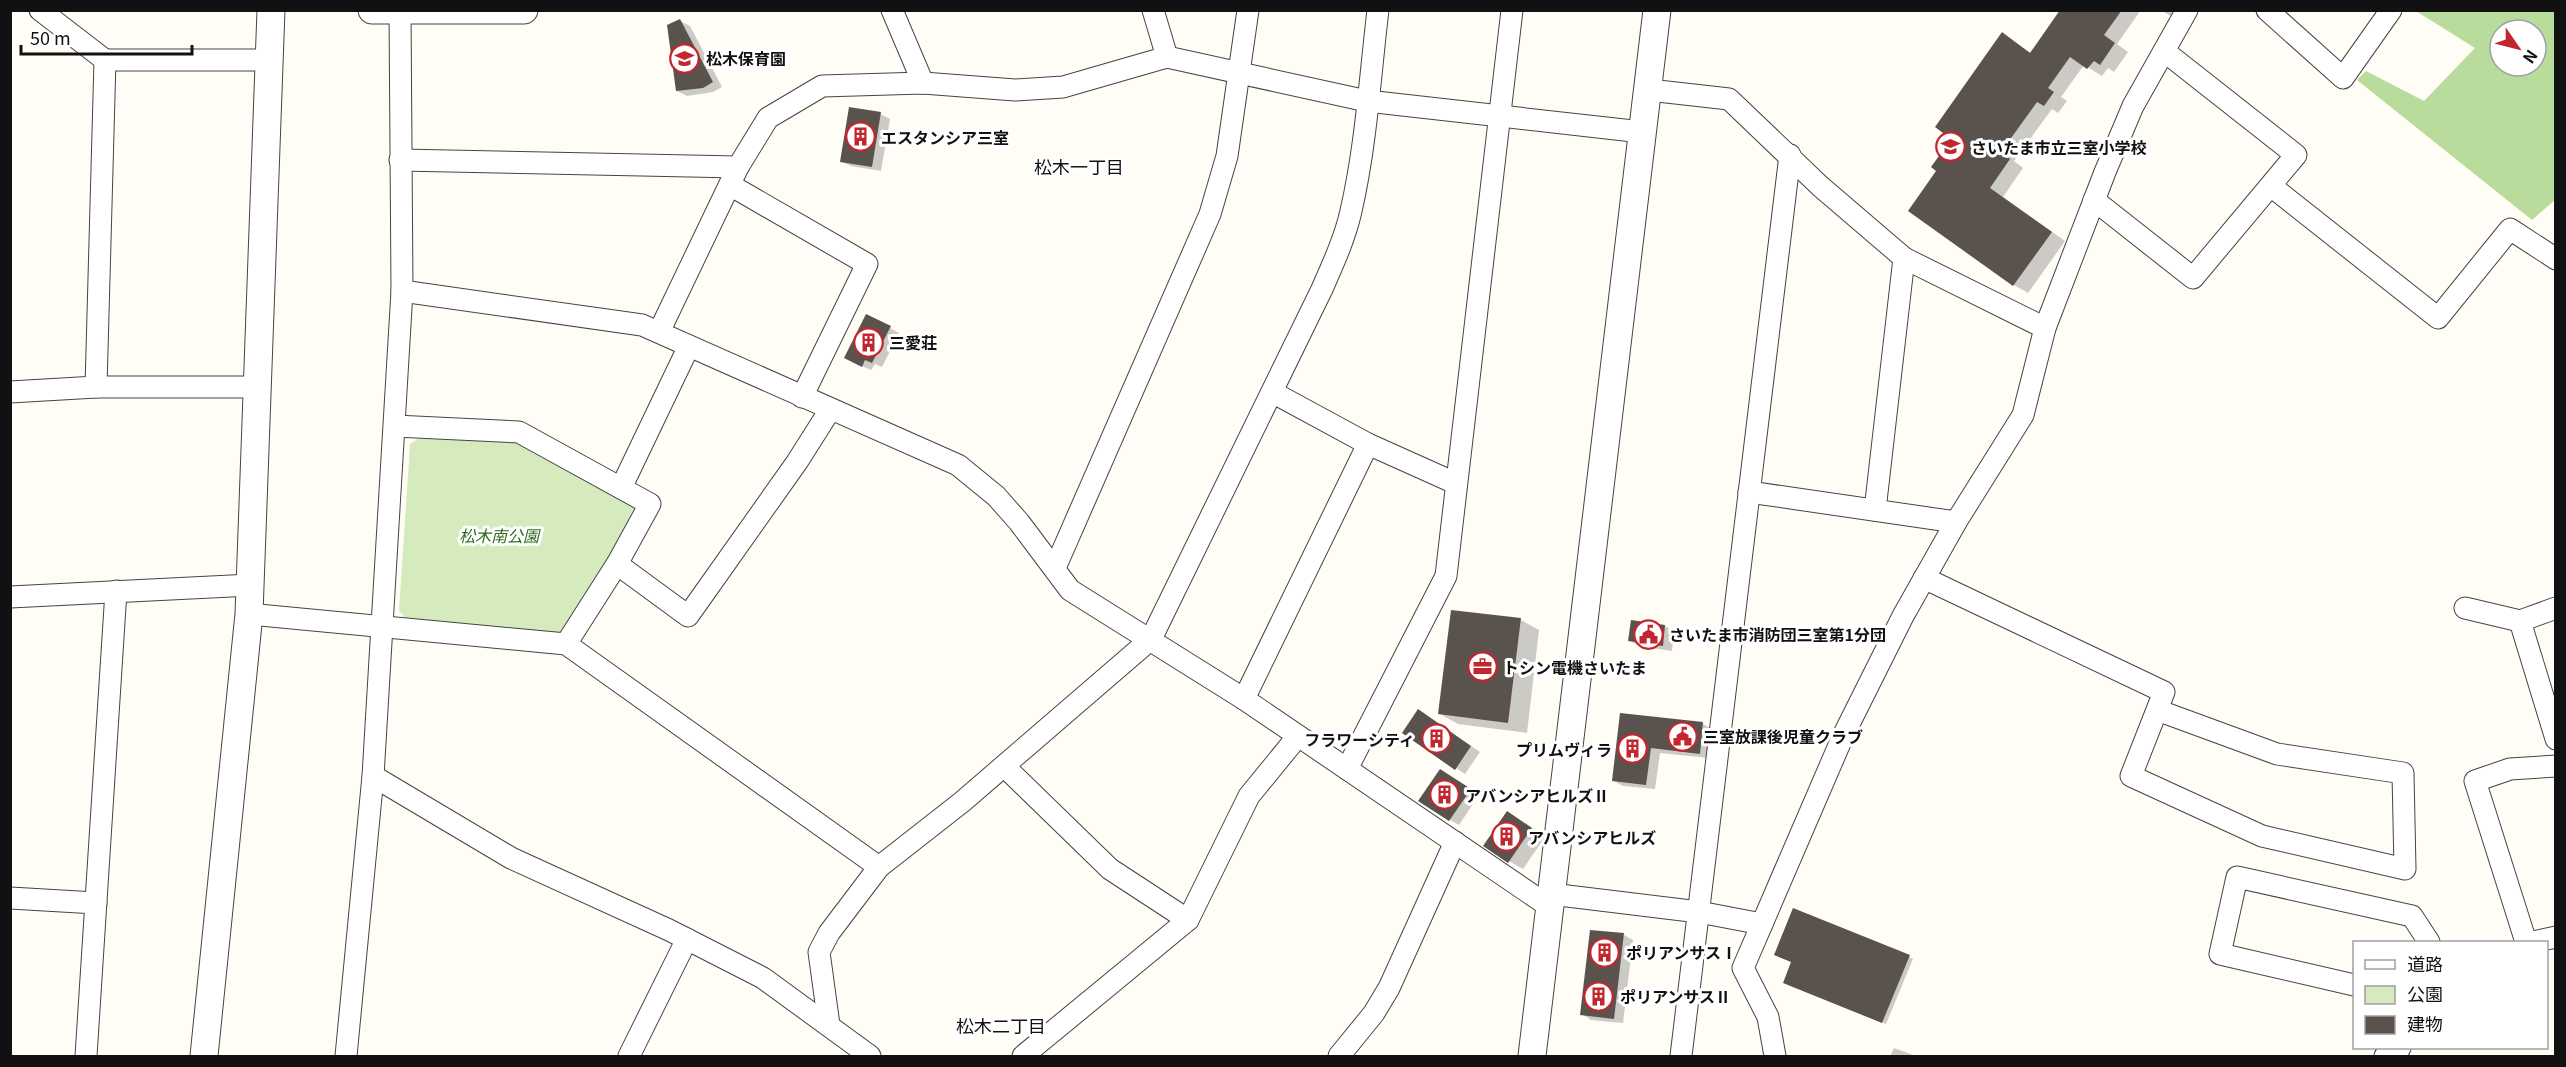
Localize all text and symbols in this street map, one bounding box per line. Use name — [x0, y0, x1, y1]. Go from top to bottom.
scale bar — [21, 18, 192, 56]
north arrow — [2488, 18, 2548, 78]
text: 50 m — [30, 24, 71, 50]
school or university icon: 松木保育園 — [669, 42, 701, 74]
text: N — [2518, 45, 2544, 69]
place label: 松木保育園 — [706, 46, 786, 70]
building icon: エスタンシア三室 — [844, 121, 876, 153]
place label: エスタンシア三室 — [881, 125, 1009, 149]
school or university icon: さいたま市立三室小学校 — [1934, 131, 1966, 163]
place label: さいたま市立三室小学校 — [1971, 135, 2147, 159]
district label: 松木一丁目 — [1034, 153, 1124, 179]
building icon: 三愛荘 — [852, 326, 884, 358]
place label: 三愛荘 — [889, 330, 937, 354]
park label: 松木南公園 — [459, 523, 541, 547]
public building icon: さいたま市消防団三室第1分団 — [1632, 618, 1664, 650]
place label: さいたま市消防団三室第1分団 — [1669, 622, 1886, 646]
office icon: トシン電機さいたま — [1466, 651, 1498, 683]
place label: トシン電機さいたま — [1503, 655, 1647, 679]
public building icon: 三室放課後児童クラブ — [1666, 720, 1698, 752]
building icon: フラワーシティ — [1420, 723, 1452, 755]
place label: 三室放課後児童クラブ — [1703, 724, 1863, 748]
place label: フラワーシティ — [1304, 727, 1415, 751]
building icon: プリムヴィラ — [1617, 733, 1649, 765]
place label: プリムヴィラ — [1516, 737, 1612, 761]
building icon: アバンシアヒルズⅡ — [1428, 779, 1460, 811]
place label: アバンシアヒルズⅡ — [1465, 783, 1609, 807]
building icon: アバンシアヒルズ — [1491, 821, 1523, 853]
place label: アバンシアヒルズ — [1528, 825, 1656, 849]
building icon: ポリアンサスⅠ — [1589, 936, 1621, 968]
place label: ポリアンサスⅠ — [1626, 940, 1737, 964]
legend — [2353, 941, 2548, 1049]
text: 道路 — [2407, 950, 2443, 976]
building icon: ポリアンサスⅡ — [1583, 980, 1615, 1012]
text: 公園 — [2407, 980, 2443, 1006]
place label: ポリアンサスⅡ — [1620, 984, 1731, 1008]
text: 建物 — [2407, 1010, 2443, 1036]
district label: 松木二丁目 — [956, 1012, 1046, 1038]

